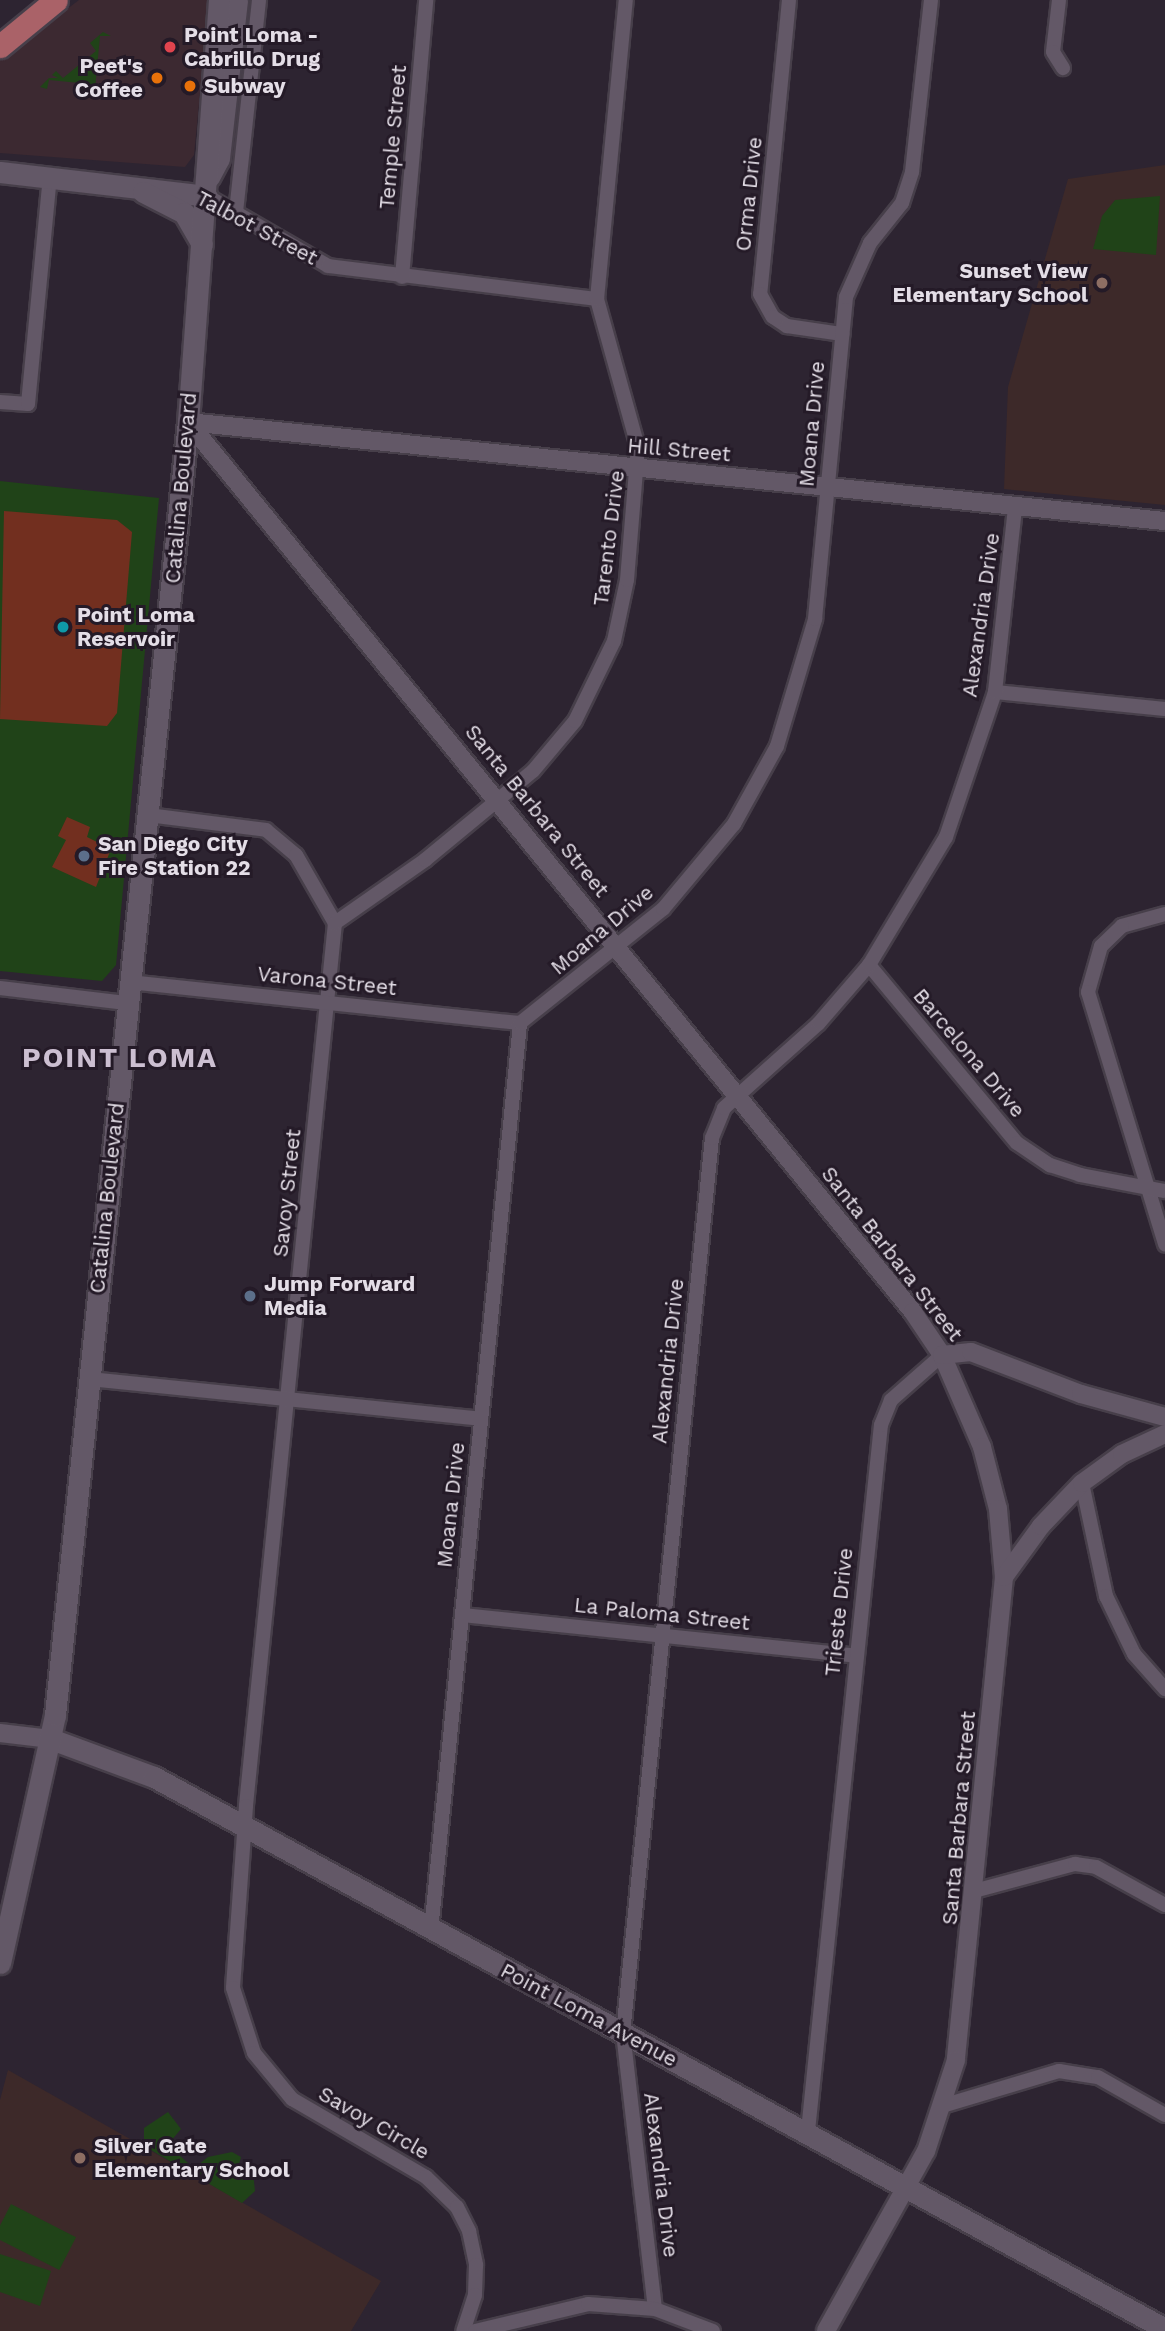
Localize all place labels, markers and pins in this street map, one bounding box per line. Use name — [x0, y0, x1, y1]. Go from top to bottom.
place label: Point Loma - Cabrillo Drug — [184, 22, 320, 72]
marker: Point Loma - Cabrillo Drug — [162, 39, 178, 55]
place label: Peet's Coffee — [75, 53, 143, 103]
marker: Peet's Coffee — [149, 70, 165, 86]
place label: Subway — [204, 73, 285, 99]
marker: Subway — [182, 78, 198, 94]
place label: Sunset View Elementary School — [892, 258, 1088, 308]
marker: Sunset View Elementary School — [1094, 275, 1110, 291]
place label: Point Loma Reservoir — [77, 602, 195, 652]
marker: Point Loma Reservoir — [55, 619, 71, 635]
place label: San Diego City Fire Station 22 — [98, 831, 251, 881]
marker: San Diego City Fire Station 22 — [76, 848, 92, 864]
place label: Jump Forward Media — [264, 1271, 415, 1321]
marker: Jump Forward Media — [242, 1288, 258, 1304]
place label: Silver Gate Elementary School — [94, 2133, 290, 2183]
marker: Silver Gate Elementary School — [72, 2150, 88, 2166]

